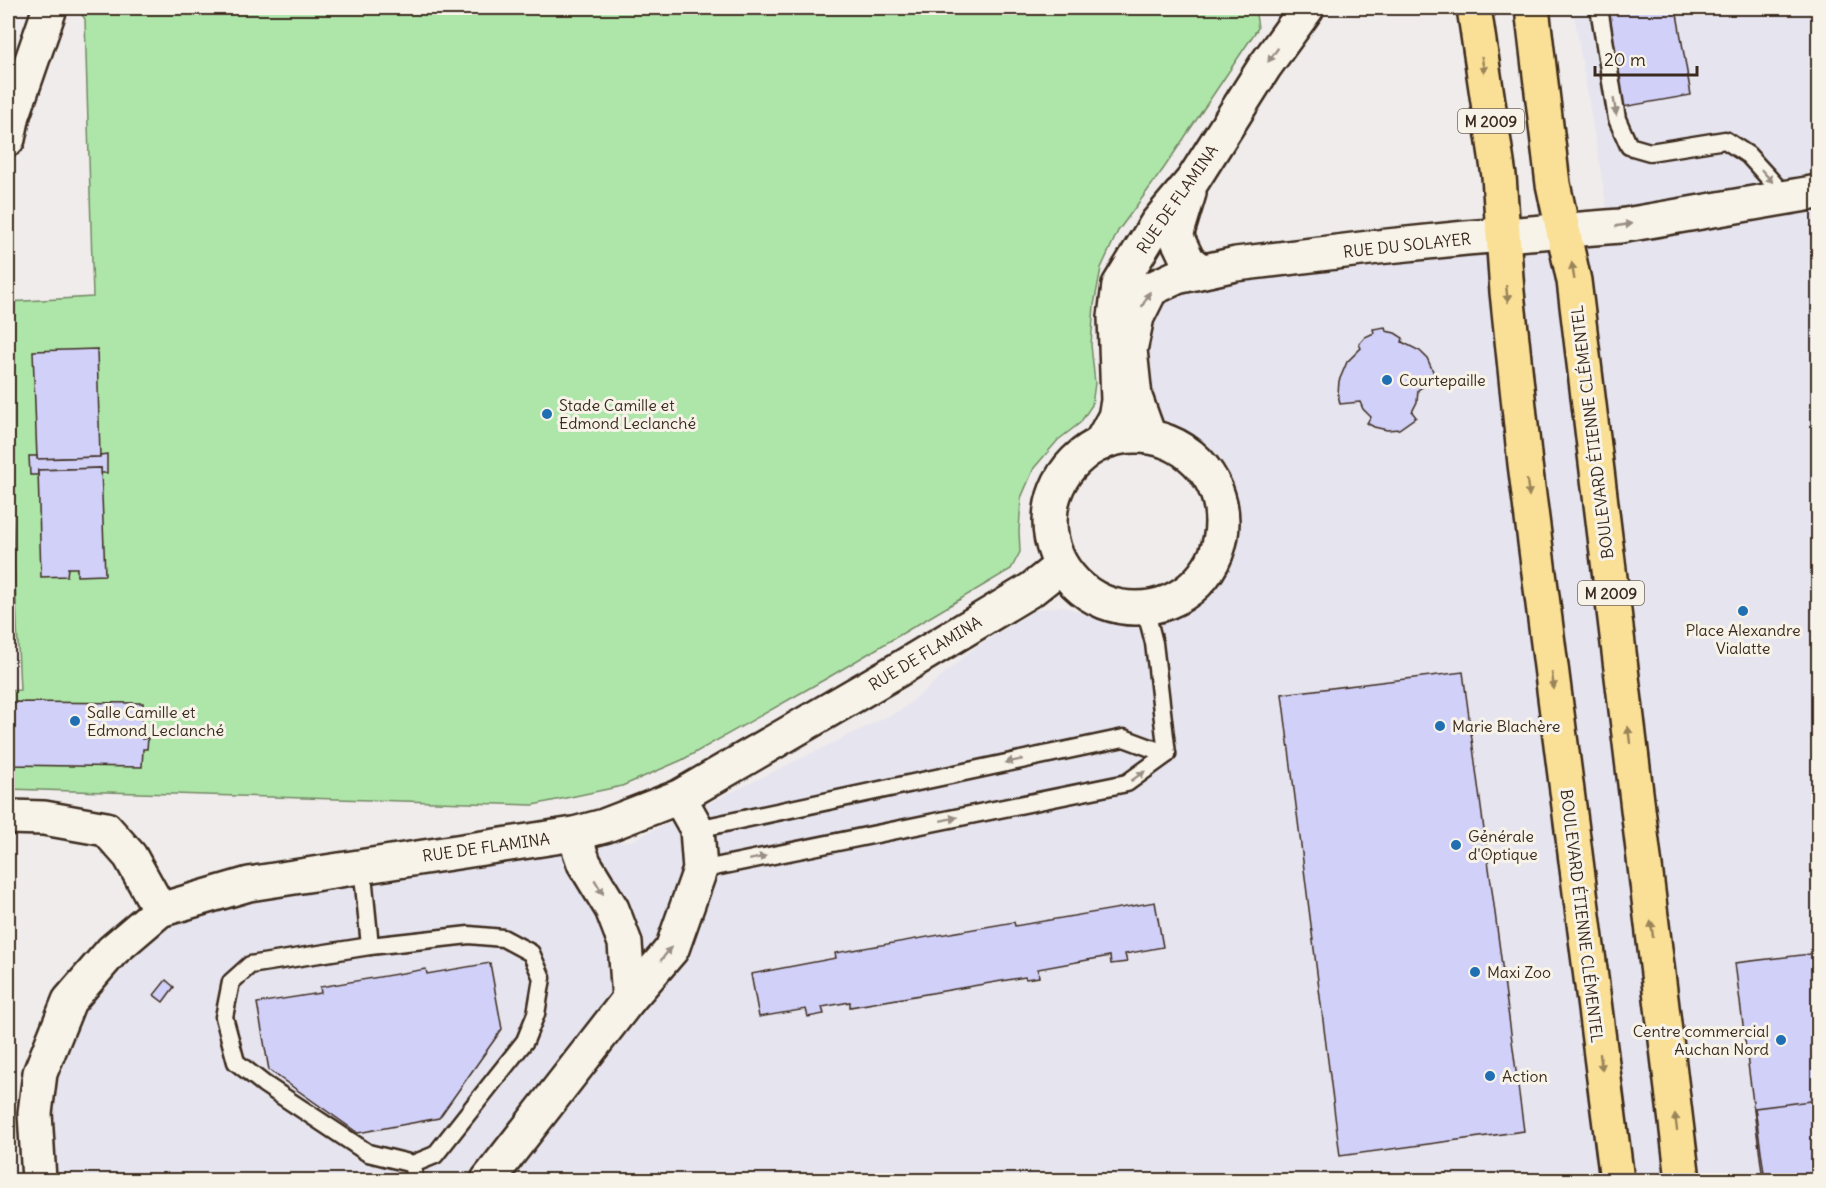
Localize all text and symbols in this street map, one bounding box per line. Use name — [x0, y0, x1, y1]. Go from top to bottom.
scale bar — [1595, 39, 1697, 77]
one-way arrow — [1267, 46, 1279, 62]
text: 20 m — [1604, 48, 1646, 71]
one-way arrow — [1478, 56, 1487, 75]
one-way arrow — [1611, 97, 1620, 116]
road number: M 2009 — [1458, 109, 1524, 133]
street label: RUE DE FLAMINA — [1132, 141, 1222, 257]
one-way arrow — [1760, 168, 1773, 183]
one-way arrow — [1615, 221, 1634, 230]
street label: RUE DU SOLAYER — [1342, 228, 1472, 262]
one-way arrow — [1568, 261, 1577, 280]
one-way arrow — [1502, 284, 1512, 303]
one-way arrow — [1141, 290, 1151, 307]
street label: BOULEVARD ÉTIENNE CLÉMENTEL — [1566, 304, 1617, 560]
place label: Courtepaille — [1399, 370, 1486, 390]
marker: Courtepaille — [1380, 373, 1394, 387]
place label: Stade Camille et Edmond Leclanché — [559, 395, 696, 433]
marker: Stade Camille et Edmond Leclanché — [540, 407, 554, 421]
one-way arrow — [1523, 478, 1533, 497]
road number: M 2009 — [1578, 581, 1644, 605]
marker: Place Alexandre Vialatte — [1736, 604, 1750, 618]
street label: RUE DE FLAMINA — [865, 611, 985, 695]
place label: Place Alexandre Vialatte — [1685, 620, 1801, 658]
one-way arrow — [1548, 672, 1557, 691]
place label: Salle Camille et Edmond Leclanché — [87, 702, 224, 740]
marker: Salle Camille et Edmond Leclanché — [68, 714, 82, 728]
place label: Marie Blachère — [1452, 716, 1560, 736]
marker: Marie Blachère — [1433, 719, 1447, 733]
one-way arrow — [1624, 726, 1633, 745]
one-way arrow — [1005, 757, 1023, 767]
one-way arrow — [1129, 770, 1145, 782]
street label: BOULEVARD ÉTIENNE CLÉMENTEL — [1557, 788, 1608, 1044]
one-way arrow — [939, 814, 958, 824]
place label: Générale d'Optique — [1468, 826, 1538, 864]
street label: RUE DE FLAMINA — [421, 828, 551, 866]
marker: Générale d'Optique — [1449, 838, 1463, 852]
one-way arrow — [748, 853, 767, 862]
one-way arrow — [593, 879, 604, 895]
one-way arrow — [1648, 919, 1657, 938]
one-way arrow — [660, 946, 673, 962]
place label: Maxi Zoo — [1487, 962, 1551, 982]
marker: Maxi Zoo — [1468, 965, 1482, 979]
place label: Centre commercial Auchan Nord — [1633, 1021, 1769, 1059]
marker: Centre commercial Auchan Nord — [1774, 1033, 1788, 1047]
one-way arrow — [1596, 1053, 1605, 1072]
place label: Action — [1502, 1066, 1548, 1086]
marker: Action — [1483, 1069, 1497, 1083]
one-way arrow — [1671, 1113, 1681, 1132]

